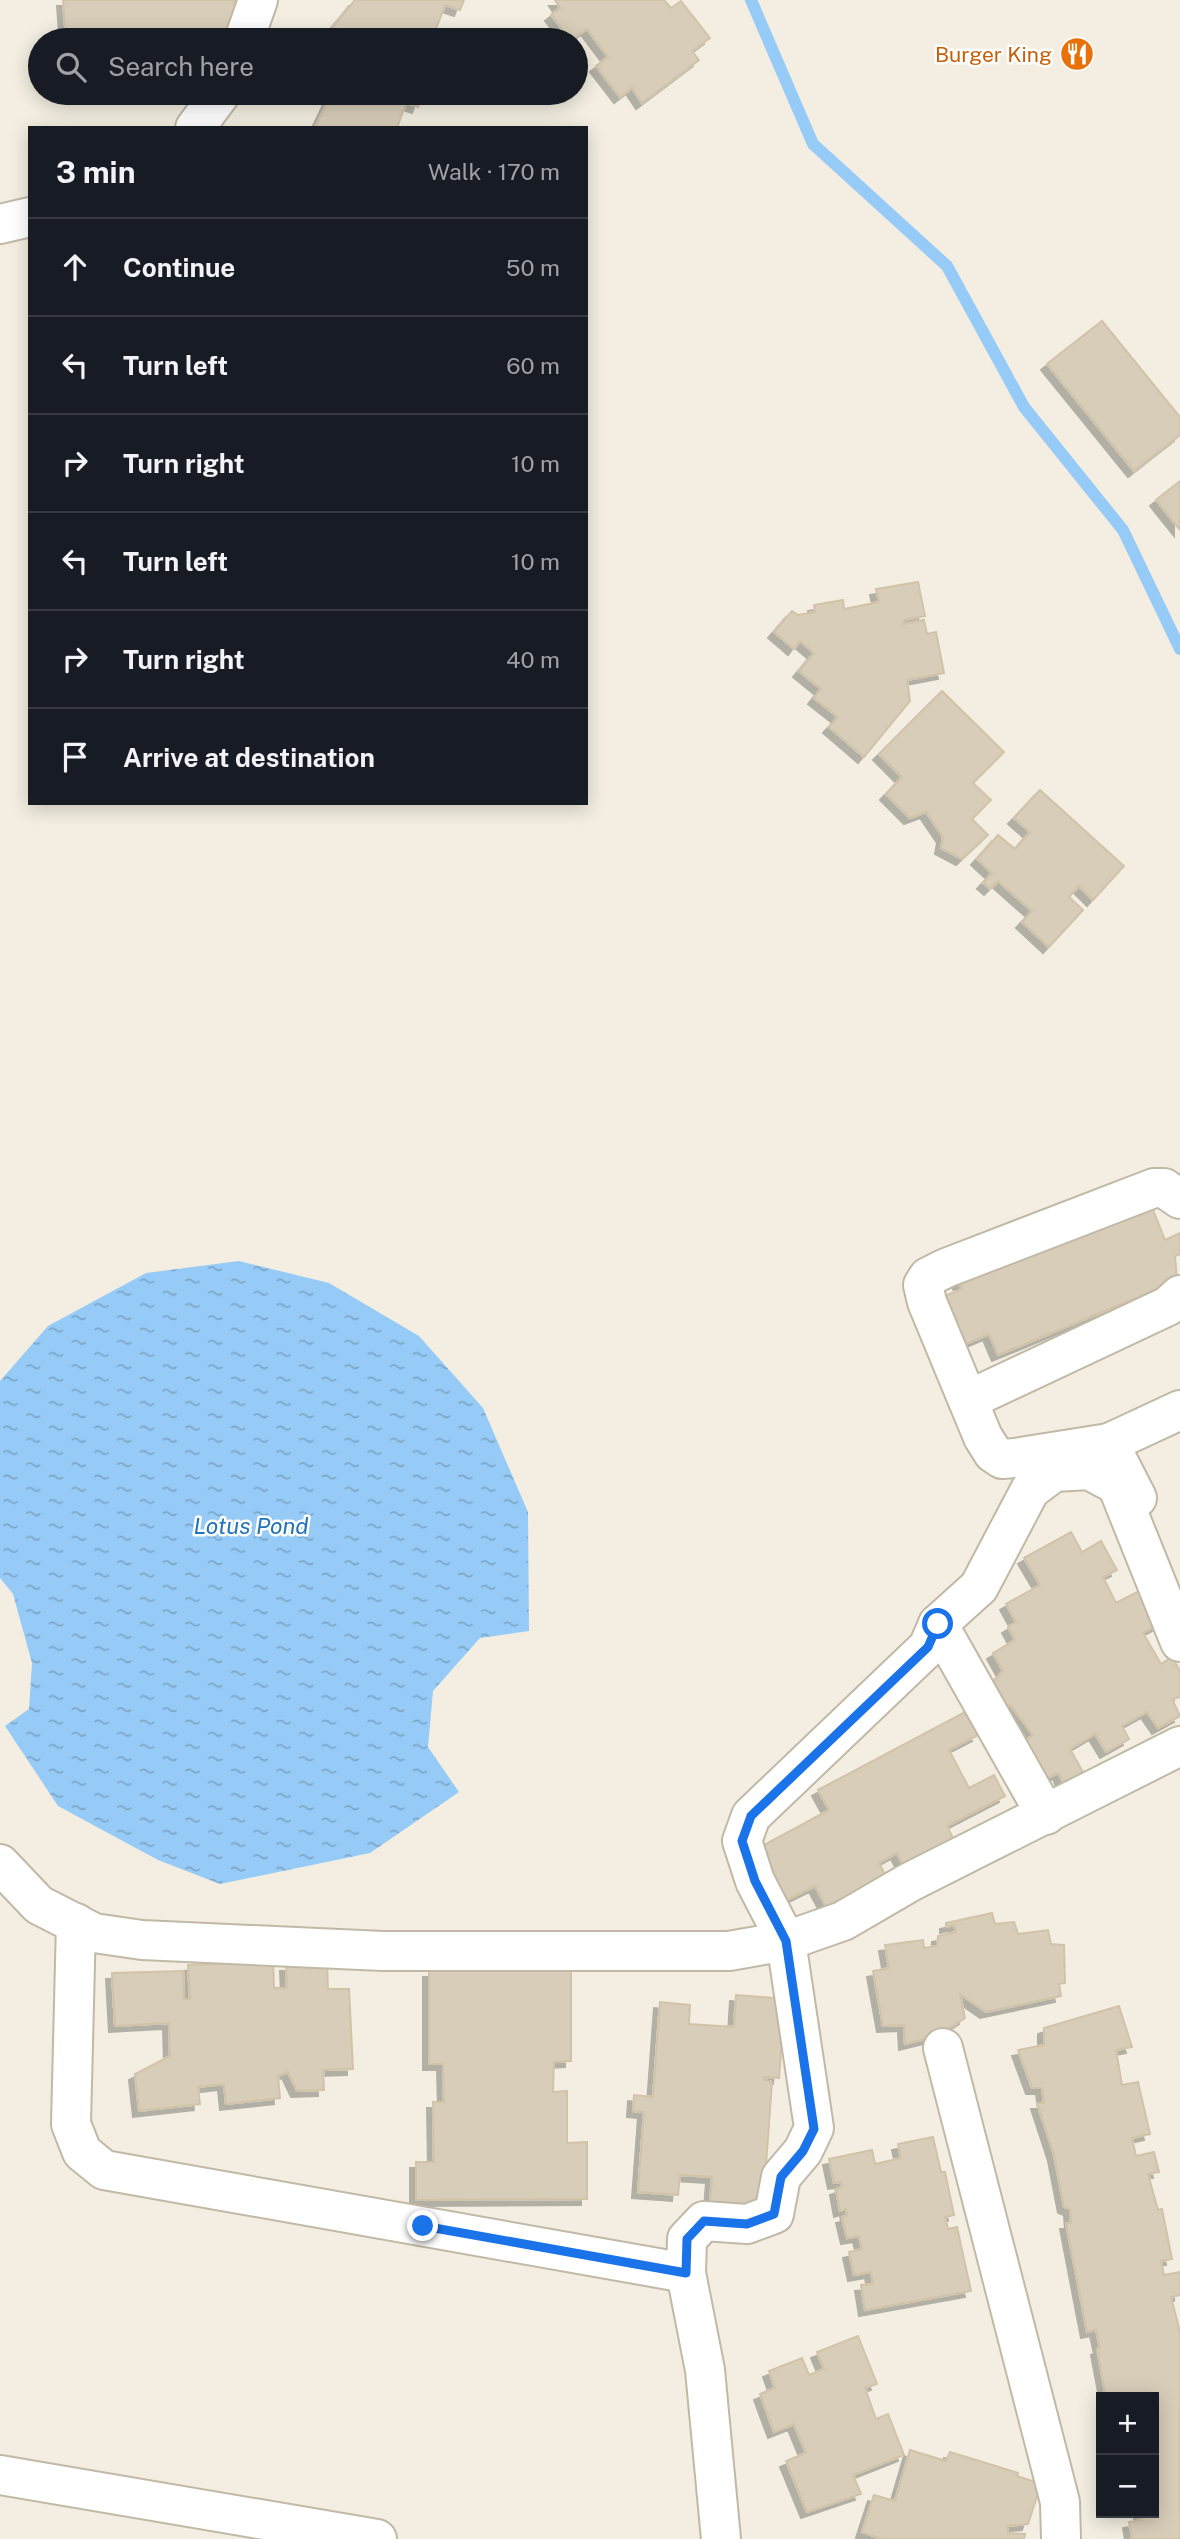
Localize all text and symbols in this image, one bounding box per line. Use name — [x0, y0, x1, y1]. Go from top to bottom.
search box — [28, 28, 588, 105]
restaurant icon: Burger King — [1058, 35, 1096, 73]
place label: Burger King — [935, 42, 1052, 67]
icon: search — [52, 48, 90, 86]
text: Search here — [108, 51, 254, 82]
text: 3 min — [56, 154, 135, 190]
text: Walk · 170 m — [428, 158, 560, 185]
icon: ahead — [56, 248, 94, 286]
text: Continue — [123, 252, 235, 283]
text: 50 m — [506, 254, 560, 281]
icon: left — [56, 346, 94, 384]
text: Turn left — [123, 350, 228, 381]
text: 60 m — [506, 352, 560, 379]
icon: right — [56, 444, 94, 482]
text: Turn right — [123, 448, 245, 479]
text: 10 m — [511, 450, 560, 477]
icon: left — [56, 542, 94, 580]
text: Turn left — [123, 546, 228, 577]
text: 10 m — [511, 548, 560, 575]
icon: right — [56, 640, 94, 678]
text: Turn right — [123, 644, 245, 675]
text: 40 m — [506, 646, 560, 673]
icon: arrive — [56, 738, 94, 776]
text: Arrive at destination — [123, 742, 375, 773]
water label: Lotus Pond — [193, 1512, 309, 1539]
route start — [922, 1608, 953, 1639]
route end — [407, 2210, 438, 2241]
map controls — [1096, 2392, 1159, 2518]
button: + — [1096, 2392, 1159, 2455]
button: − — [1096, 2455, 1159, 2518]

